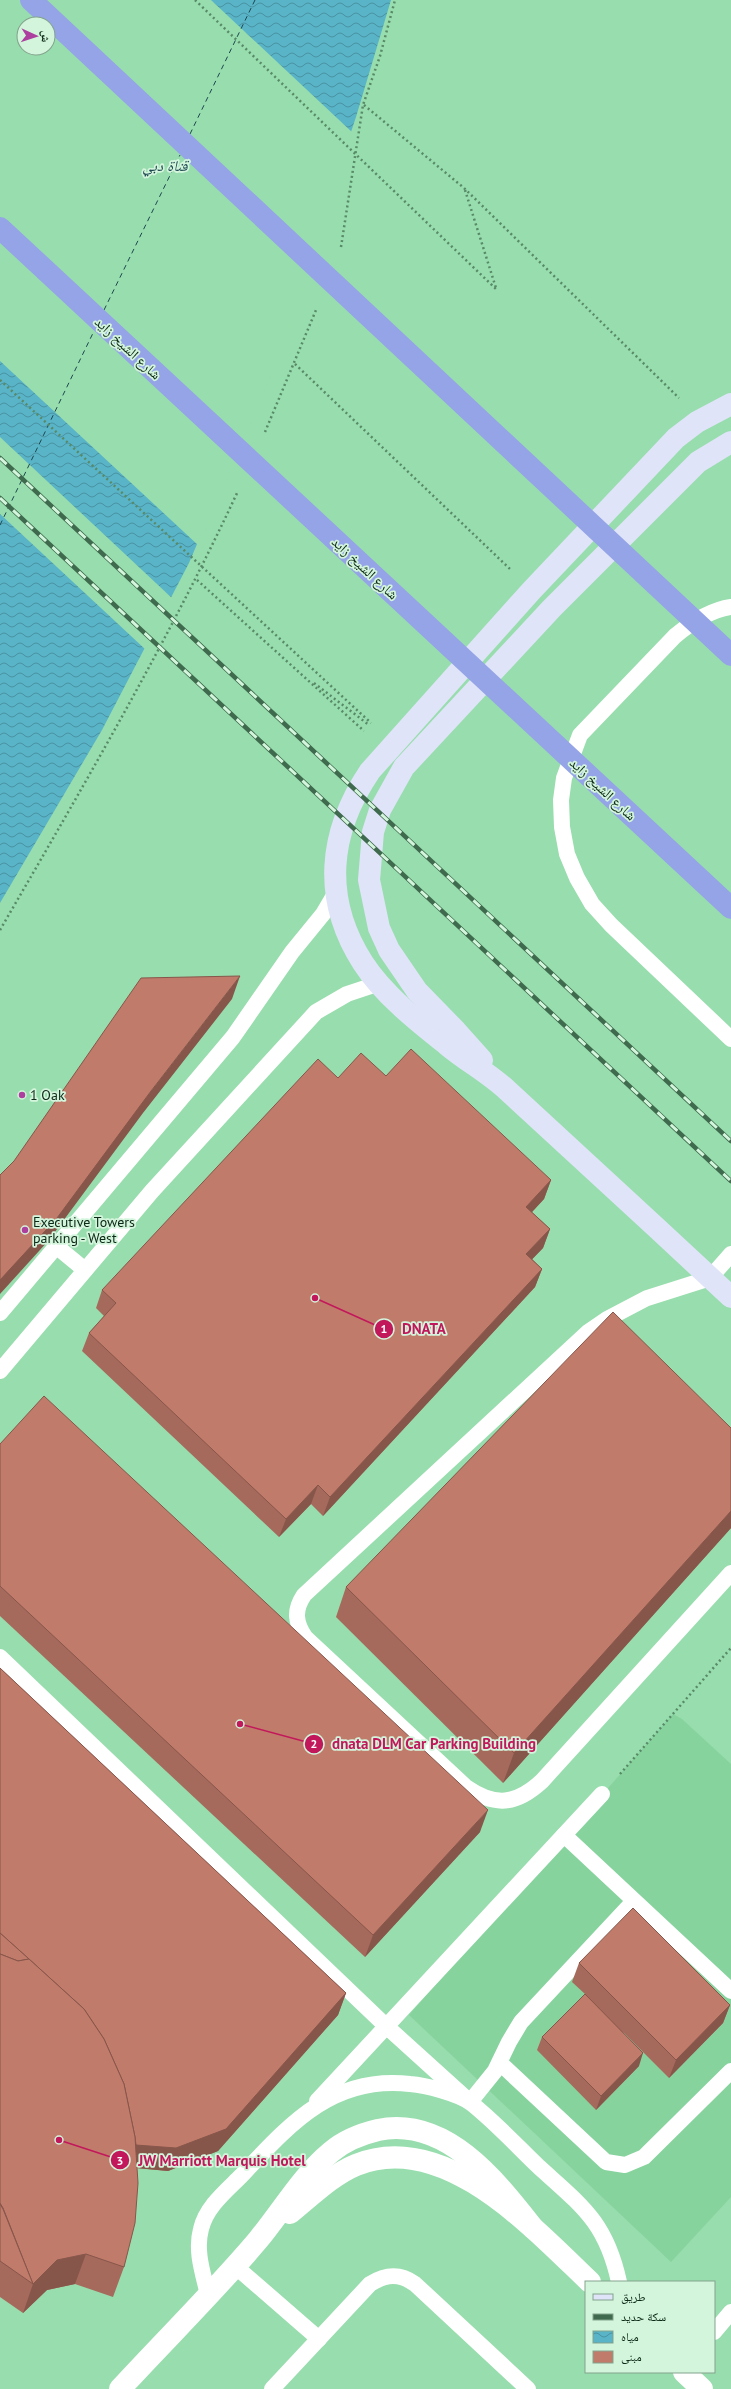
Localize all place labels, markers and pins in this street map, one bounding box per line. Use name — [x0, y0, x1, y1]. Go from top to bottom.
place label: 1 Oak — [30, 1086, 65, 1104]
marker: 1 Oak — [17, 1090, 27, 1100]
place label: Executive Towers parking - West — [33, 1213, 135, 1247]
marker: Executive Towers parking - West — [20, 1225, 30, 1235]
callout: DNATA — [374, 1316, 454, 1343]
callout: dnata DLM Car Parking Building — [304, 1730, 544, 1757]
callout: JW Marriott Marquis Hotel — [110, 2147, 314, 2174]

